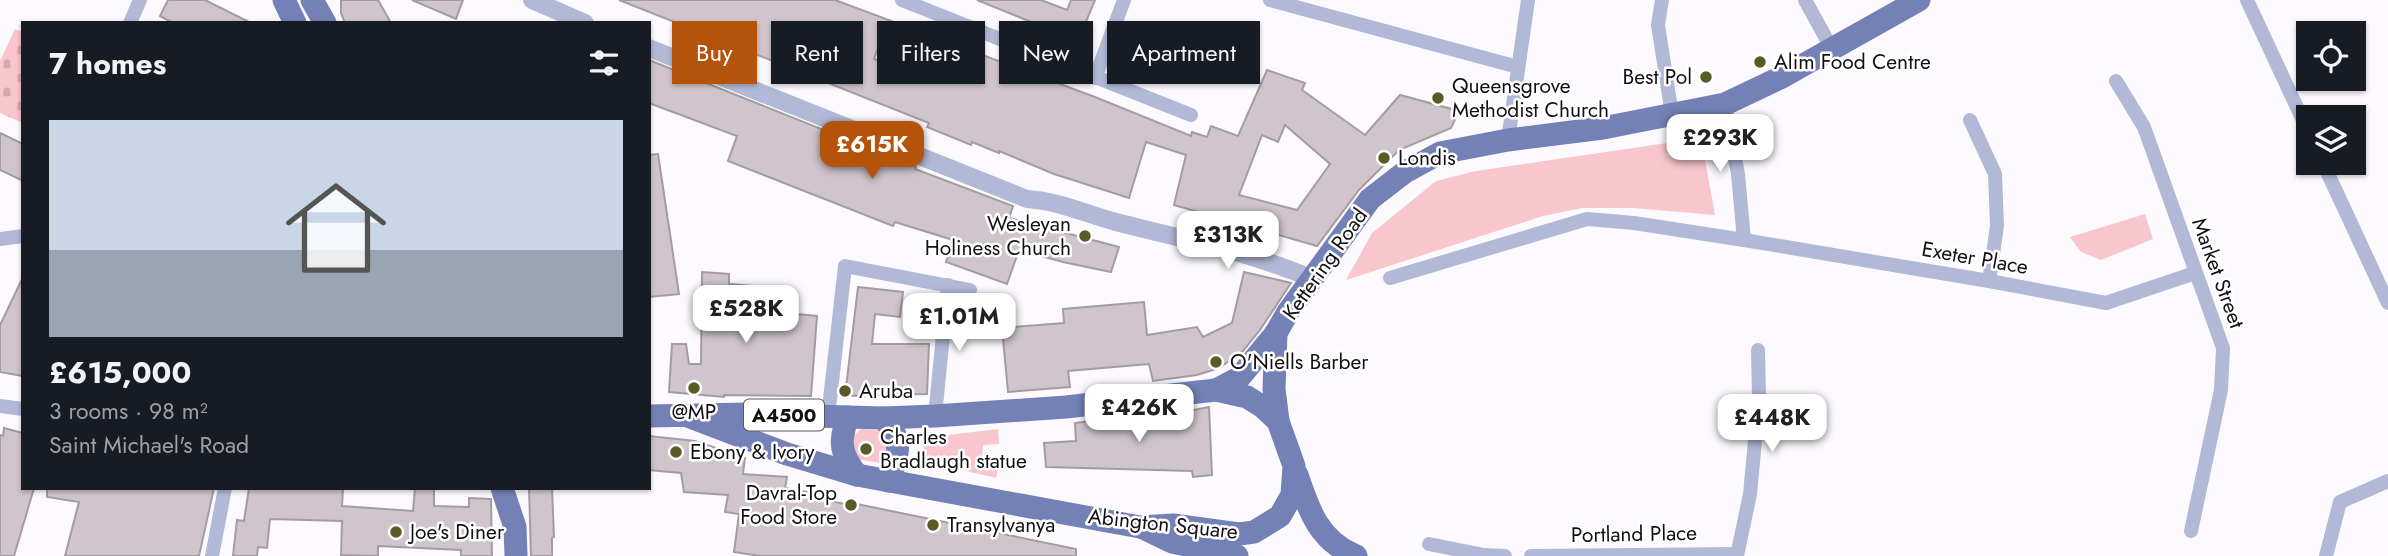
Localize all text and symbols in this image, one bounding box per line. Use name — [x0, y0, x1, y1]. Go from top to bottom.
chip: Buy — [672, 21, 757, 84]
chip: Rent — [771, 21, 863, 84]
chip: Filters — [877, 21, 985, 84]
chip: New — [999, 21, 1093, 84]
chip: Apartment — [1107, 21, 1260, 84]
map controls — [2296, 21, 2366, 175]
button: locate — [2296, 21, 2366, 91]
text: 7 homes — [49, 42, 166, 85]
icon: filters — [585, 44, 623, 82]
place label: Alim Food Centre — [1774, 47, 1931, 77]
marker: Alim Food Centre — [1752, 54, 1768, 70]
place label: Best Pol — [1622, 62, 1692, 92]
marker: Best Pol — [1698, 69, 1714, 85]
place label: Queensgrove Methodist Church — [1452, 71, 1609, 125]
marker: Queensgrove Methodist Church — [1430, 90, 1446, 106]
button: layers — [2296, 105, 2366, 175]
pin: £293K — [1671, 114, 1769, 174]
text: £293K — [1683, 120, 1757, 154]
pin: £615K — [823, 122, 921, 181]
text: £615K — [836, 127, 908, 161]
place label: Londis — [1398, 143, 1456, 173]
marker: Londis — [1376, 150, 1392, 166]
icon: home — [273, 165, 399, 291]
street label: Kettering Road — [1275, 202, 1375, 326]
place label: Wesleyan Holiness Church — [925, 209, 1071, 263]
pin: £313K — [1179, 212, 1277, 271]
street label: Market Street — [2184, 214, 2252, 332]
text: £313K — [1193, 217, 1263, 251]
marker: Wesleyan Holiness Church — [1077, 228, 1093, 244]
street label: Exeter Place — [1919, 234, 2031, 282]
pin: £528K — [697, 286, 795, 345]
text: £528K — [709, 291, 783, 325]
pin: £1.01M — [902, 294, 1016, 353]
text: £1.01M — [919, 299, 999, 333]
place label: O'Niells Barber — [1230, 347, 1369, 377]
text: £615,000 — [49, 351, 191, 394]
marker: O'Niells Barber — [1208, 354, 1224, 370]
place label: Aruba — [859, 376, 913, 406]
marker: @MP — [686, 380, 702, 396]
marker: Aruba — [837, 383, 853, 399]
pin: £426K — [1090, 384, 1188, 444]
text: £426K — [1101, 390, 1177, 424]
text: 3 rooms · 98 m² — [49, 394, 208, 428]
pin: £448K — [1723, 394, 1821, 454]
place label: @MP — [672, 397, 716, 427]
road number: A4500 — [744, 400, 824, 430]
text: £448K — [1734, 400, 1810, 434]
place label: Charles Bradlaugh statue — [880, 422, 1027, 476]
text: Saint Michael's Road — [49, 428, 249, 462]
place label: Ebony & Ivory — [690, 437, 815, 467]
marker: Charles Bradlaugh statue — [858, 441, 874, 457]
marker: Ebony & Ivory — [668, 444, 684, 460]
place label: Davral-Top Food Store — [740, 478, 837, 532]
marker: Davral-Top Food Store — [843, 497, 859, 513]
street label: Abington Square — [1087, 501, 1240, 547]
place label: Transylvanya — [947, 510, 1055, 540]
place label: Joe's Diner — [407, 517, 505, 547]
marker: Transylvanya — [925, 517, 941, 533]
street label: Portland Place — [1571, 518, 1697, 550]
marker: Joe's Diner — [388, 524, 404, 540]

